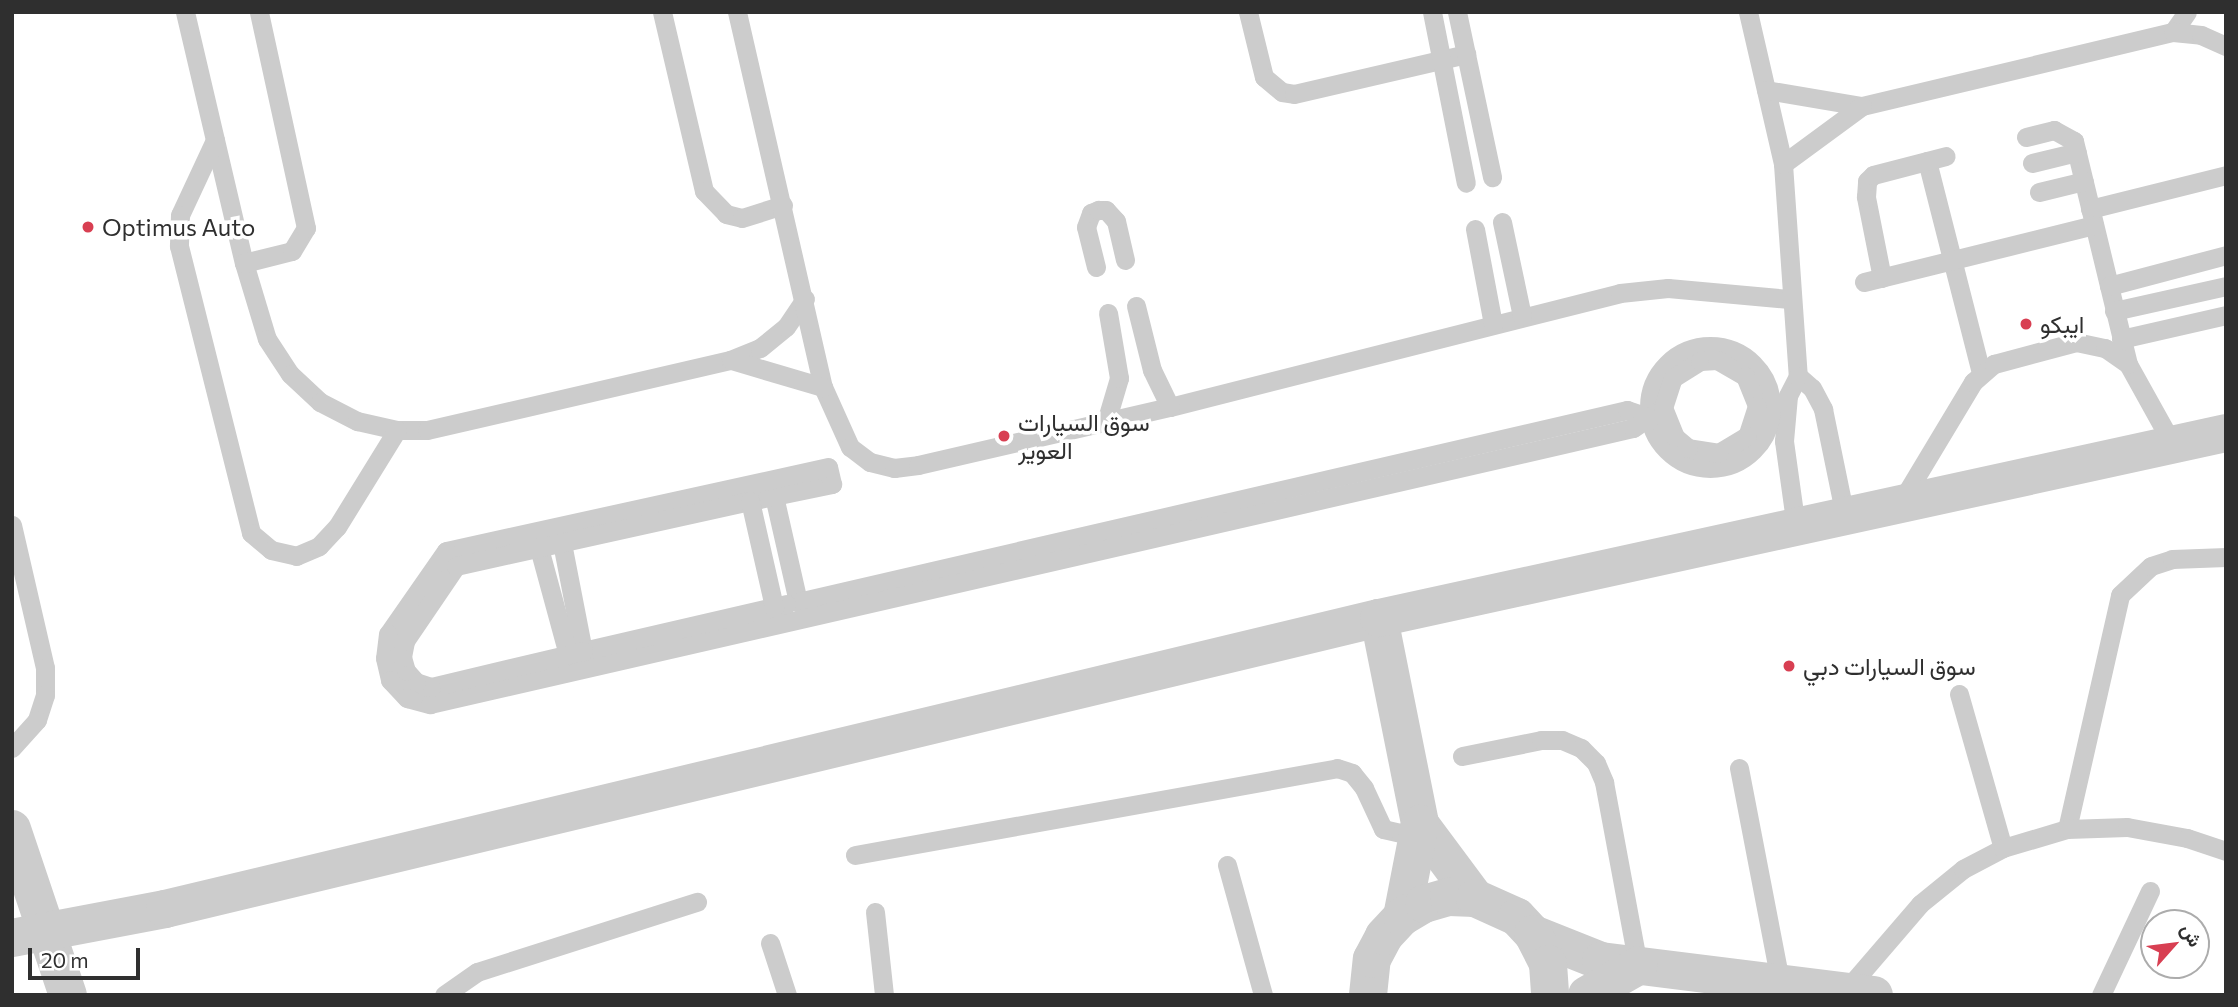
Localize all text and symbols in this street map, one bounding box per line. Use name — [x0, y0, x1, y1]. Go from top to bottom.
place label: Optimus Auto — [102, 213, 255, 241]
marker: Optimus Auto — [80, 219, 96, 235]
place label: ايبكو — [2040, 310, 2084, 338]
marker: ايبكو — [2018, 316, 2034, 332]
place label: سوق السيارات العوير — [1018, 408, 1150, 464]
marker: سوق السيارات العوير — [996, 428, 1012, 444]
place label: سوق السيارات دبي — [1803, 652, 1976, 680]
marker: سوق السيارات دبي — [1781, 658, 1797, 674]
north arrow — [2140, 909, 2210, 979]
text: ش — [2177, 919, 2208, 950]
scale bar — [32, 934, 144, 978]
text: 20 m — [41, 947, 89, 972]

